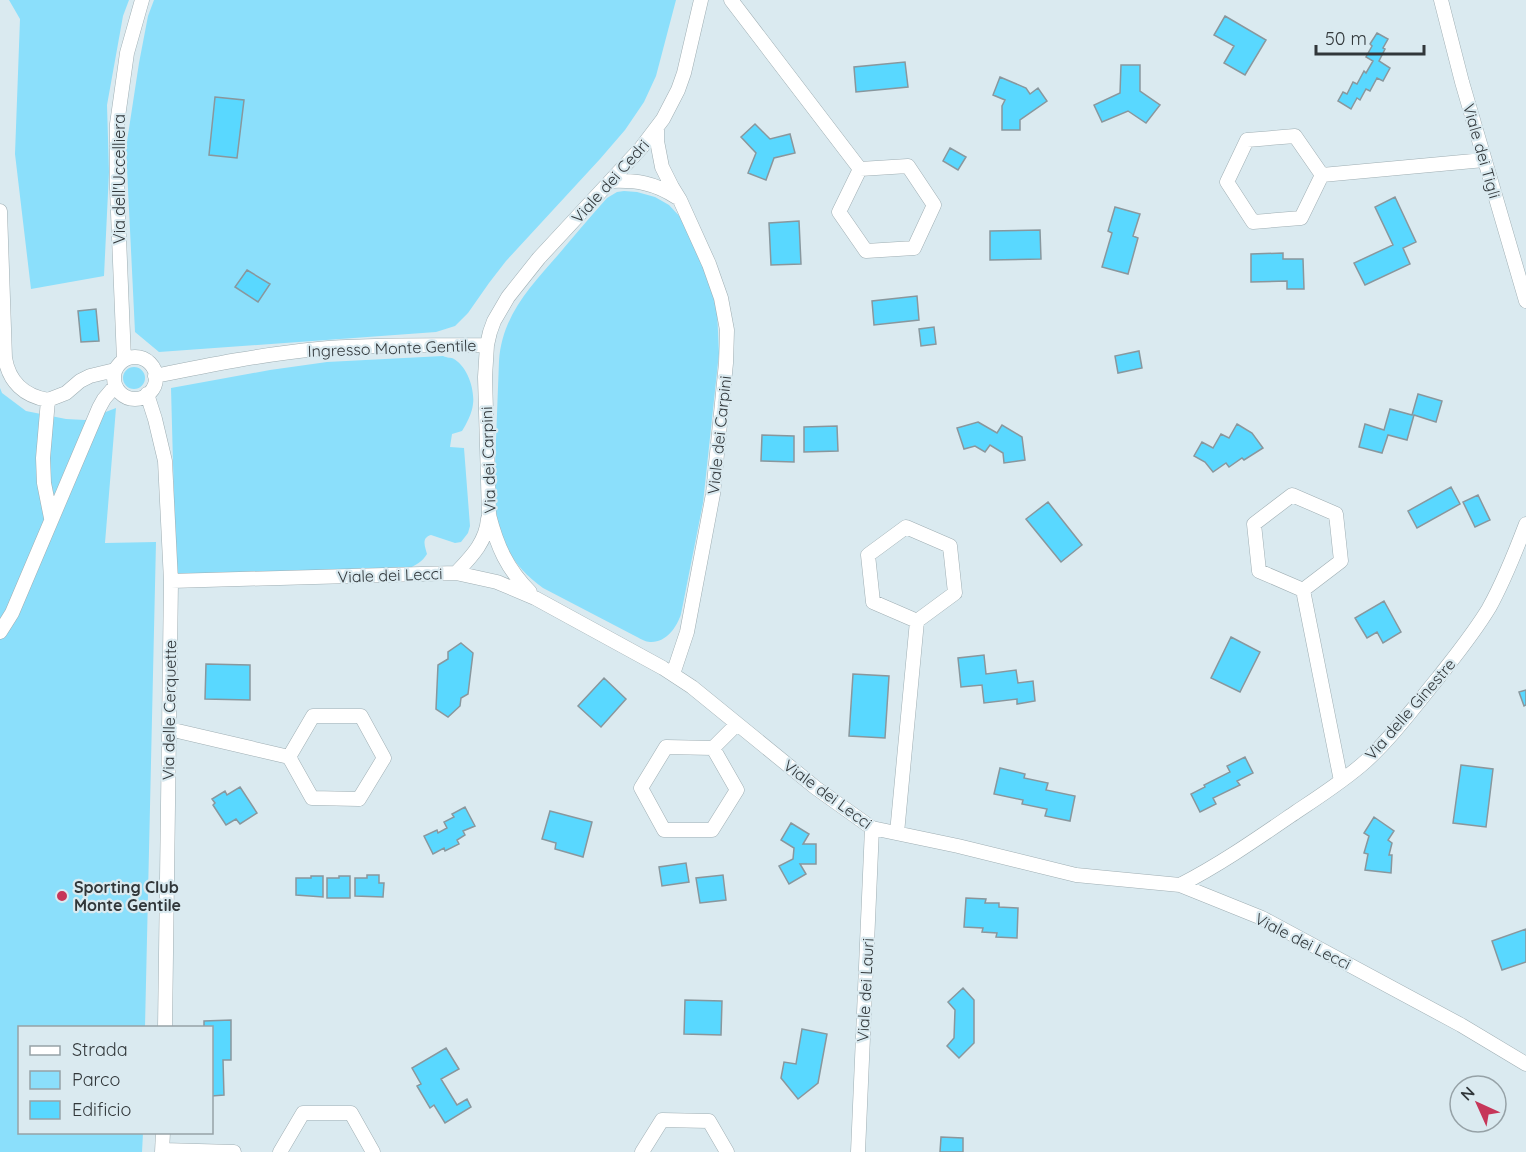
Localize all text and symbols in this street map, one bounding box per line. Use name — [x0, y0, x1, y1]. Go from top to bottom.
scale bar — [1316, 18, 1424, 56]
text: 50 m — [1325, 27, 1367, 50]
street label: Viale dei Tigli — [1459, 101, 1505, 201]
street label: Via dell'Uccelliera — [109, 114, 129, 244]
street label: Viale dei Cedri — [567, 135, 653, 227]
street label: Ingresso Monte Gentile — [307, 335, 477, 361]
street label: Viale dei Carpini — [703, 375, 735, 495]
street label: Via dei Carpini — [476, 406, 500, 514]
street label: Viale dei Lecci — [337, 563, 443, 587]
street label: Via delle Cerquette — [158, 640, 180, 780]
street label: Via delle Ginestre — [1360, 654, 1460, 764]
street label: Viale dei Lecci — [780, 755, 876, 833]
place label: Sporting Club Monte Gentile — [74, 877, 181, 915]
marker: Sporting Club Monte Gentile — [55, 889, 69, 903]
street label: Viale dei Lecci — [1252, 908, 1354, 974]
street label: Viale dei Lauri — [852, 938, 878, 1042]
legend — [18, 1026, 213, 1134]
text: Strada — [72, 1038, 128, 1061]
text: Parco — [72, 1068, 120, 1091]
north arrow — [1448, 1074, 1508, 1134]
text: N — [1456, 1082, 1479, 1105]
text: Edificio — [72, 1098, 131, 1121]

